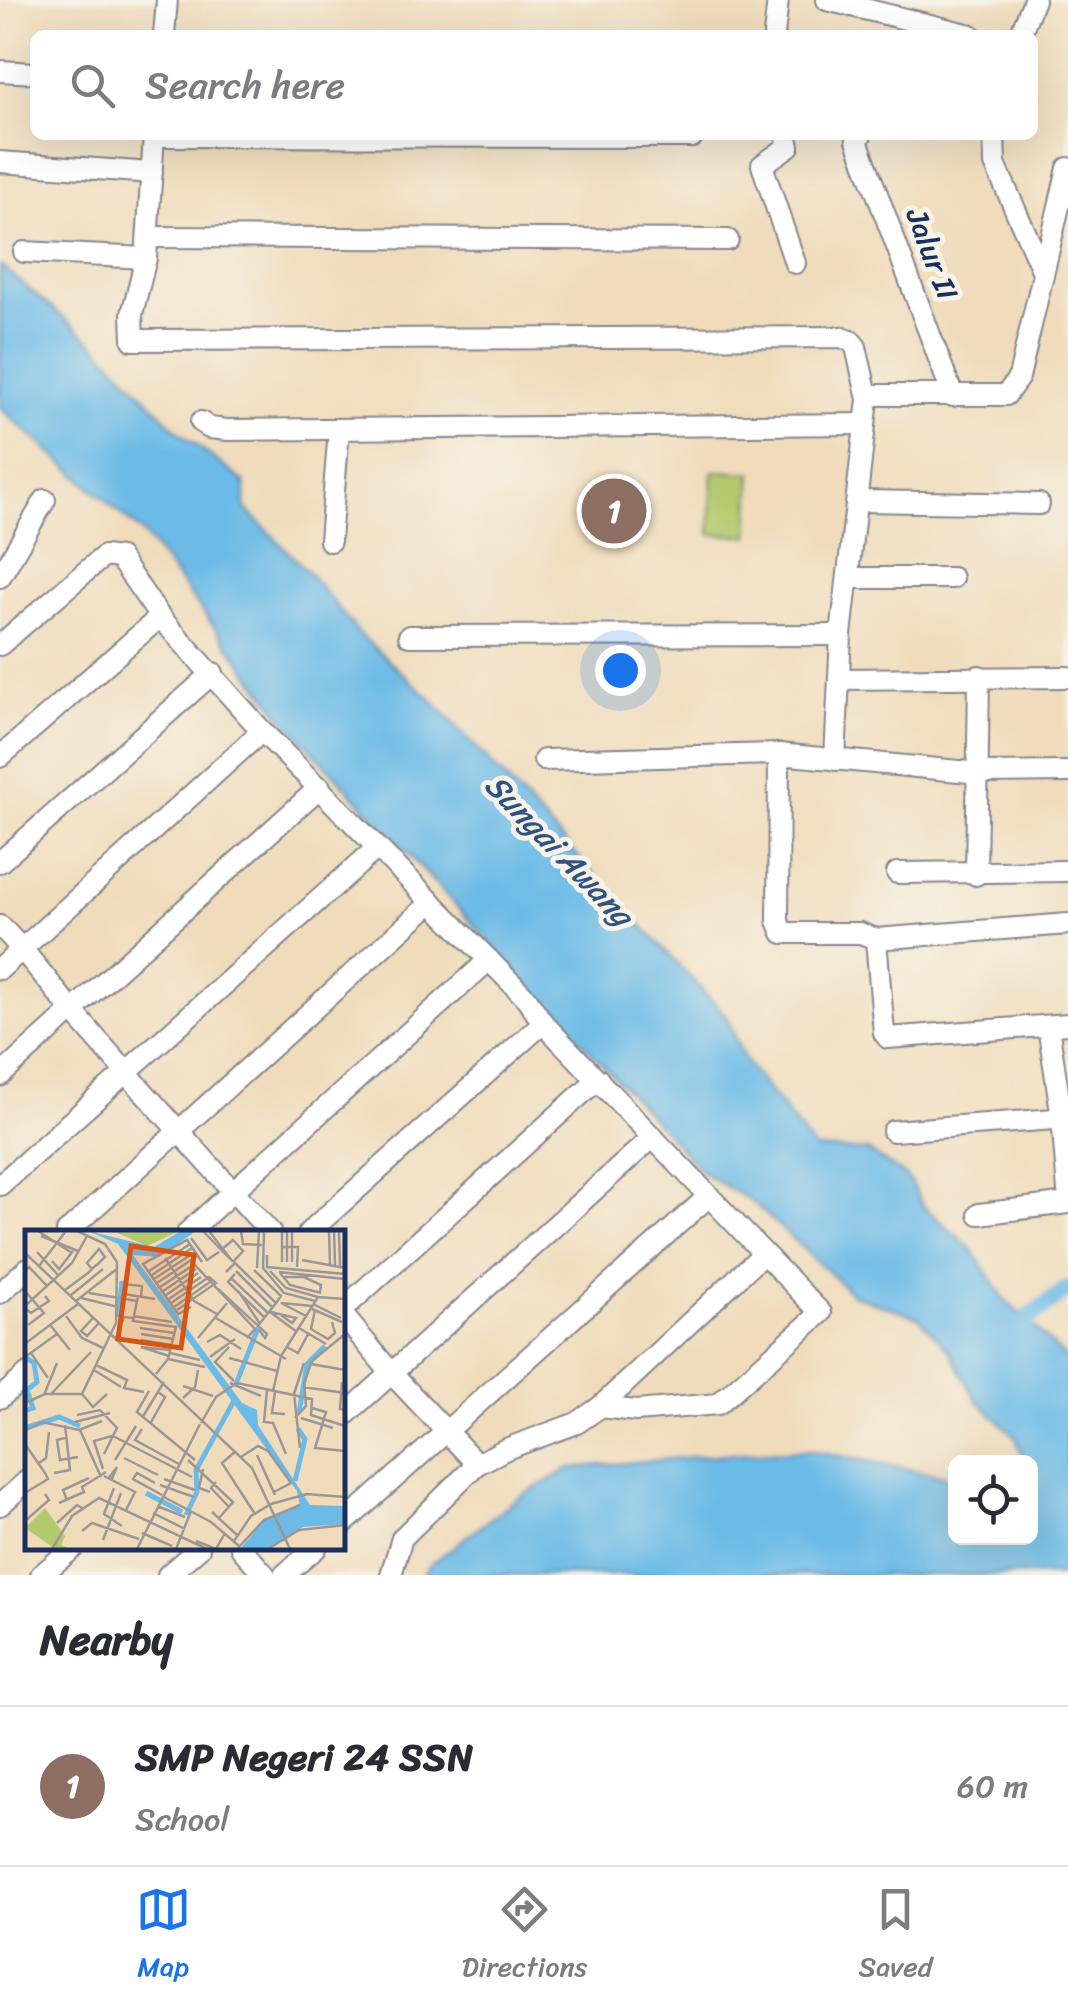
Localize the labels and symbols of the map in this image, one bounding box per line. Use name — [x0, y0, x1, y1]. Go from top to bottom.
street label: Jalur II — [889, 199, 974, 308]
pin: 1 — [582, 474, 646, 548]
your location — [595, 645, 646, 696]
water label: Sungai Awang — [470, 760, 650, 942]
inset map — [25, 1230, 345, 1550]

